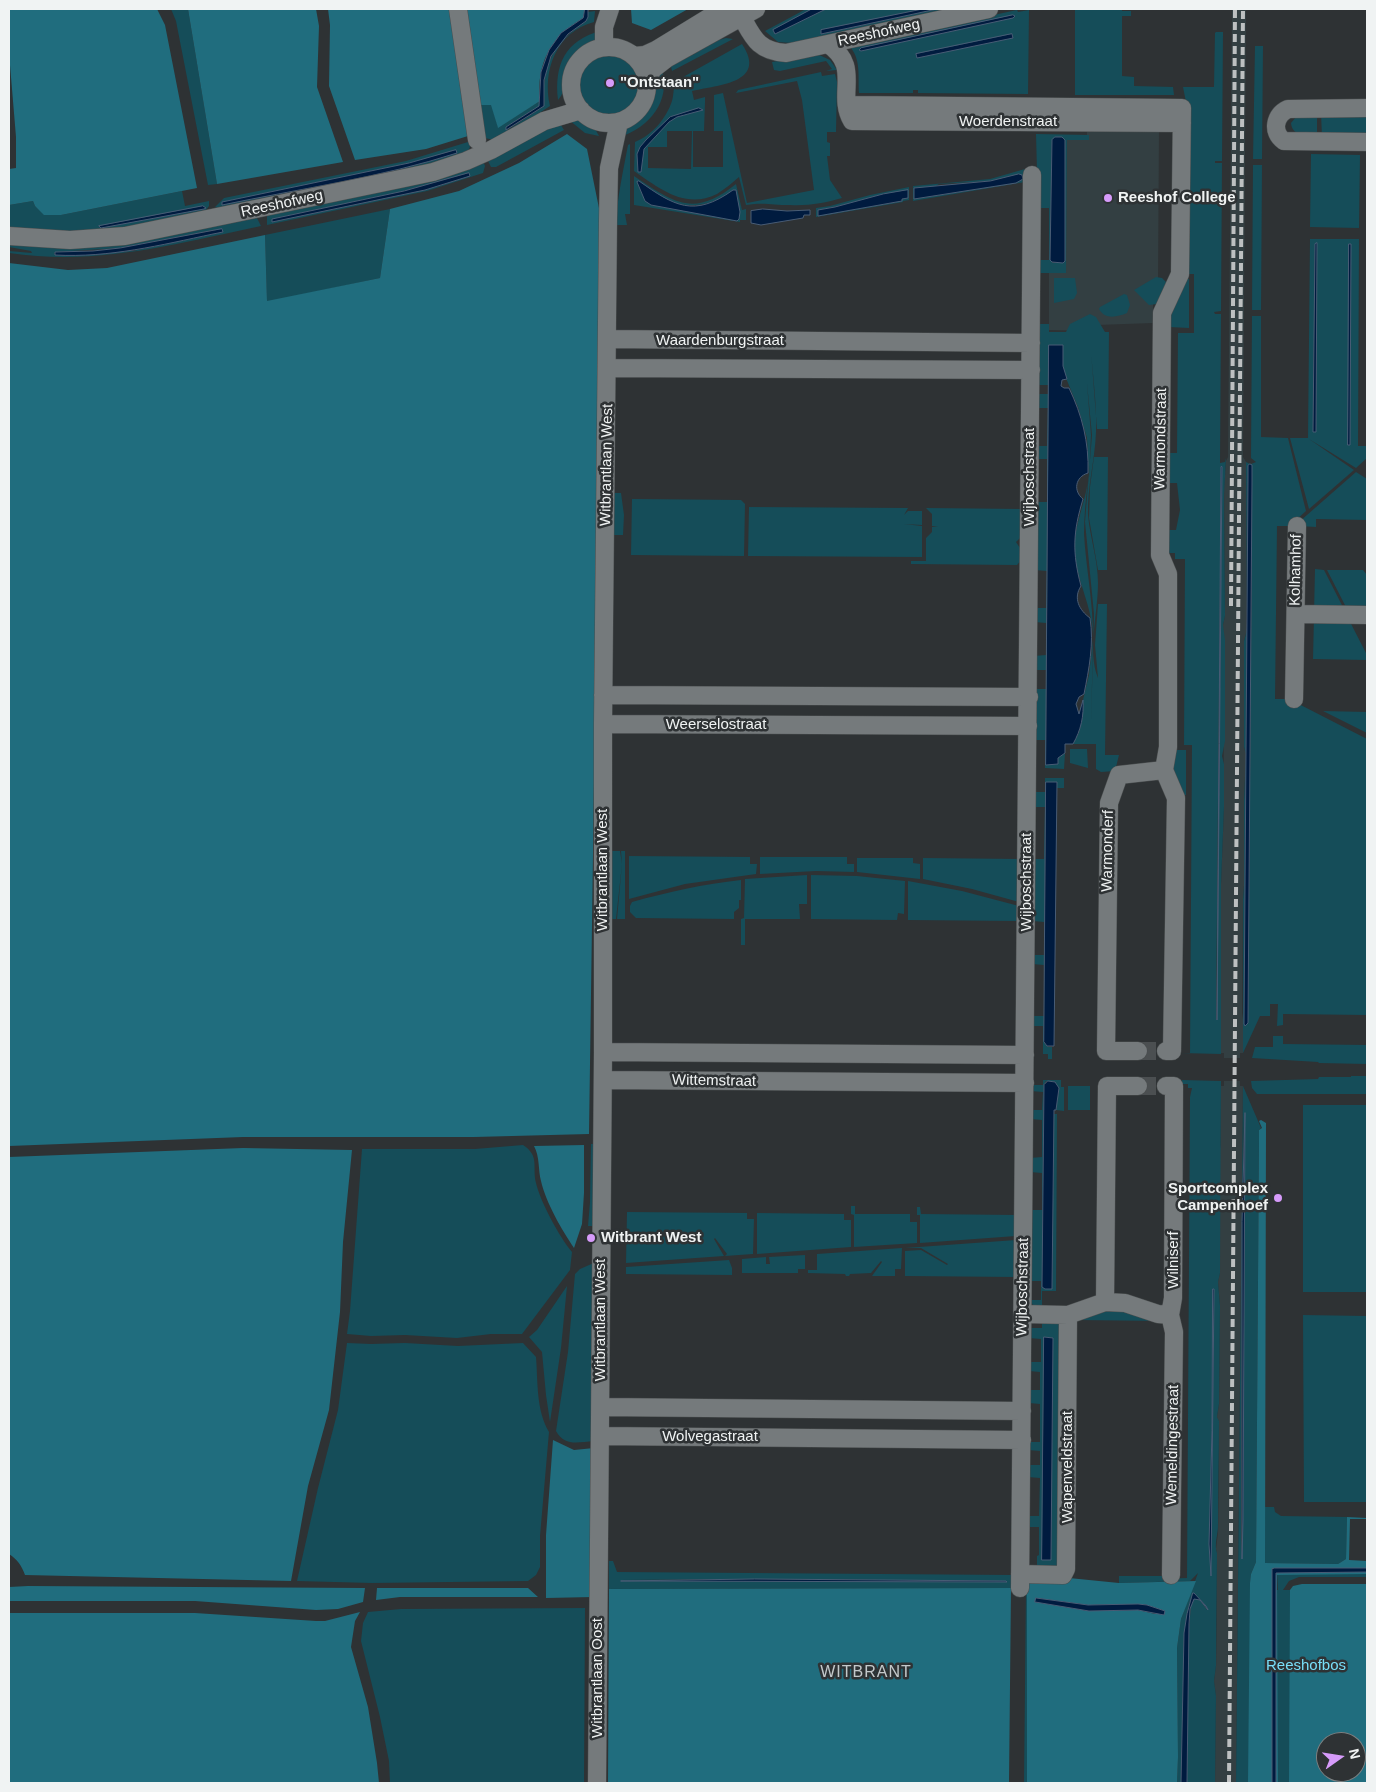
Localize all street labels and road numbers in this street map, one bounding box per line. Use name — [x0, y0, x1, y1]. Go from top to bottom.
street label: Reeshofweg — [836, 16, 922, 50]
street label: Woerdenstraat — [959, 113, 1057, 131]
street label: Reeshofweg — [239, 187, 325, 221]
street label: Waardenburgstraat — [656, 332, 784, 350]
street label: Warmondstraat — [1151, 388, 1171, 490]
street label: Witbrantlaan West — [597, 404, 617, 526]
street label: Wijboschstraat — [1021, 428, 1039, 526]
street label: Kolhamhof — [1286, 534, 1306, 606]
street label: Weerselostraat — [666, 716, 766, 734]
street label: Witbrantlaan West — [594, 809, 612, 931]
street label: Warmonderf — [1098, 810, 1118, 892]
street label: Wijboschstraat — [1018, 833, 1036, 931]
street label: Wittemstraat — [672, 1071, 756, 1091]
street label: Wilniserf — [1165, 1231, 1183, 1289]
street label: Wijboschstraat — [1013, 1238, 1033, 1336]
street label: Witbrantlaan West — [592, 1259, 610, 1381]
street label: Wemeldingestraat — [1163, 1385, 1183, 1505]
street label: Wapenveldstraat — [1059, 1411, 1077, 1523]
street label: Wolvegastraat — [662, 1428, 758, 1446]
street label: Witbrantlaan Oost — [589, 1618, 607, 1738]

